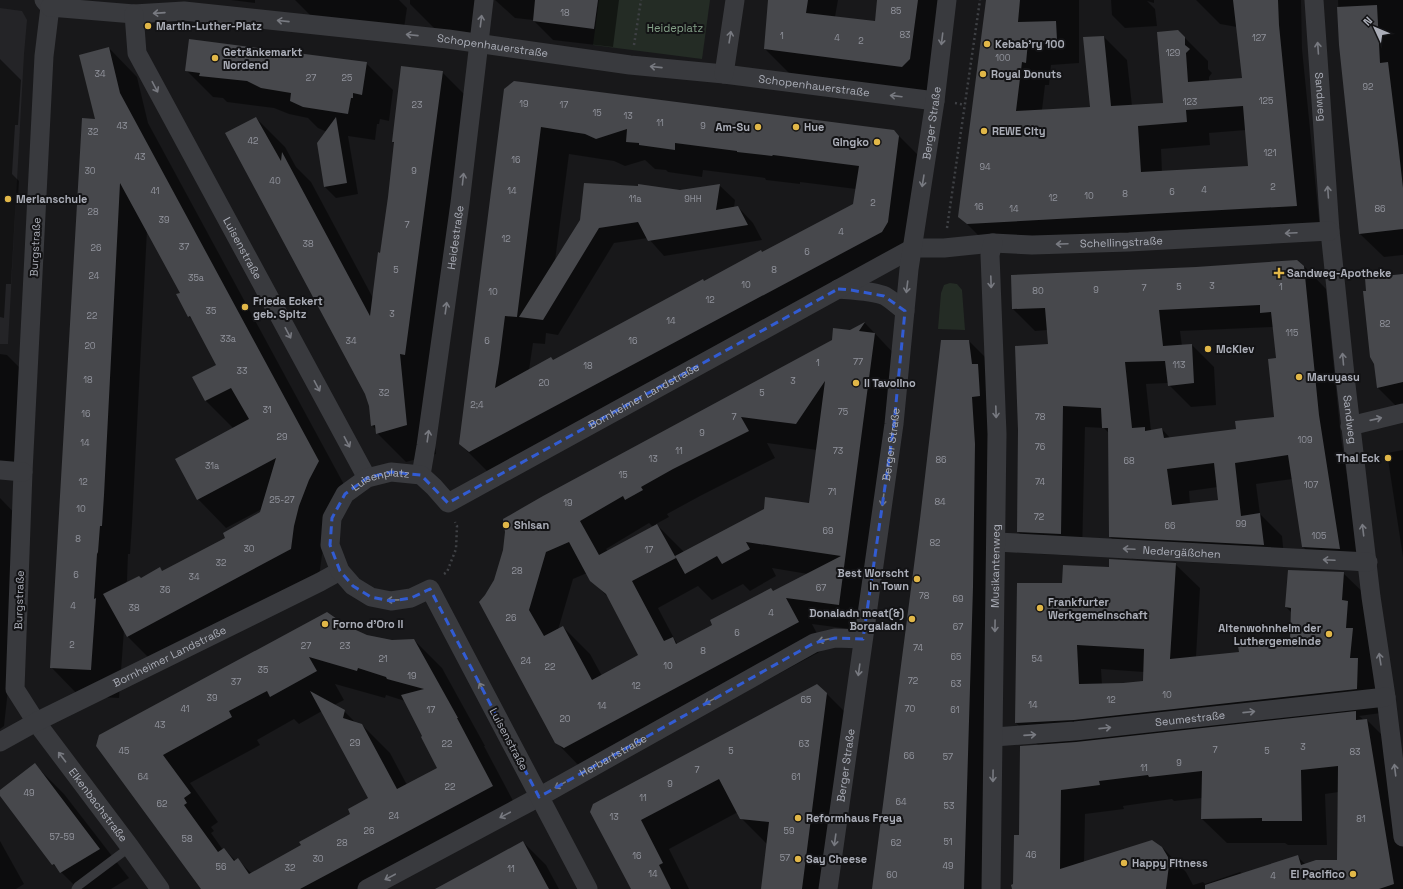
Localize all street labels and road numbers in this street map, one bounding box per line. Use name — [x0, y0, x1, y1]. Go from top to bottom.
street label: Schopenhauerstraße — [436, 31, 549, 60]
street label: Schopenhauerstraße — [758, 71, 871, 100]
street label: Sandweg — [1312, 72, 1329, 122]
street label: Berger Straße — [919, 86, 944, 161]
street label: Heidestraße — [444, 205, 467, 270]
street label: Luisenstraße — [220, 214, 265, 282]
street label: Burgstraße — [26, 217, 44, 277]
street label: Schellingstraße — [1080, 233, 1163, 251]
street label: Bornheimer Landstraße — [586, 360, 702, 432]
street label: Sandweg — [1340, 394, 1360, 445]
street label: Berger Straße — [879, 407, 903, 482]
street label: Luisenplatz — [349, 465, 411, 494]
street label: Musikantenweg — [988, 524, 1003, 608]
street label: Nedergäßchen — [1142, 543, 1221, 561]
street label: Burgstraße — [11, 570, 27, 630]
street label: Bornheimer Landstraße — [111, 622, 228, 690]
street label: Luisenstraße — [487, 705, 531, 773]
street label: Seumestraße — [1154, 708, 1226, 729]
street label: Berger Straße — [833, 728, 858, 803]
street label: Herbartstraße — [577, 731, 649, 780]
street label: Elkenbachstraße — [66, 765, 131, 845]

